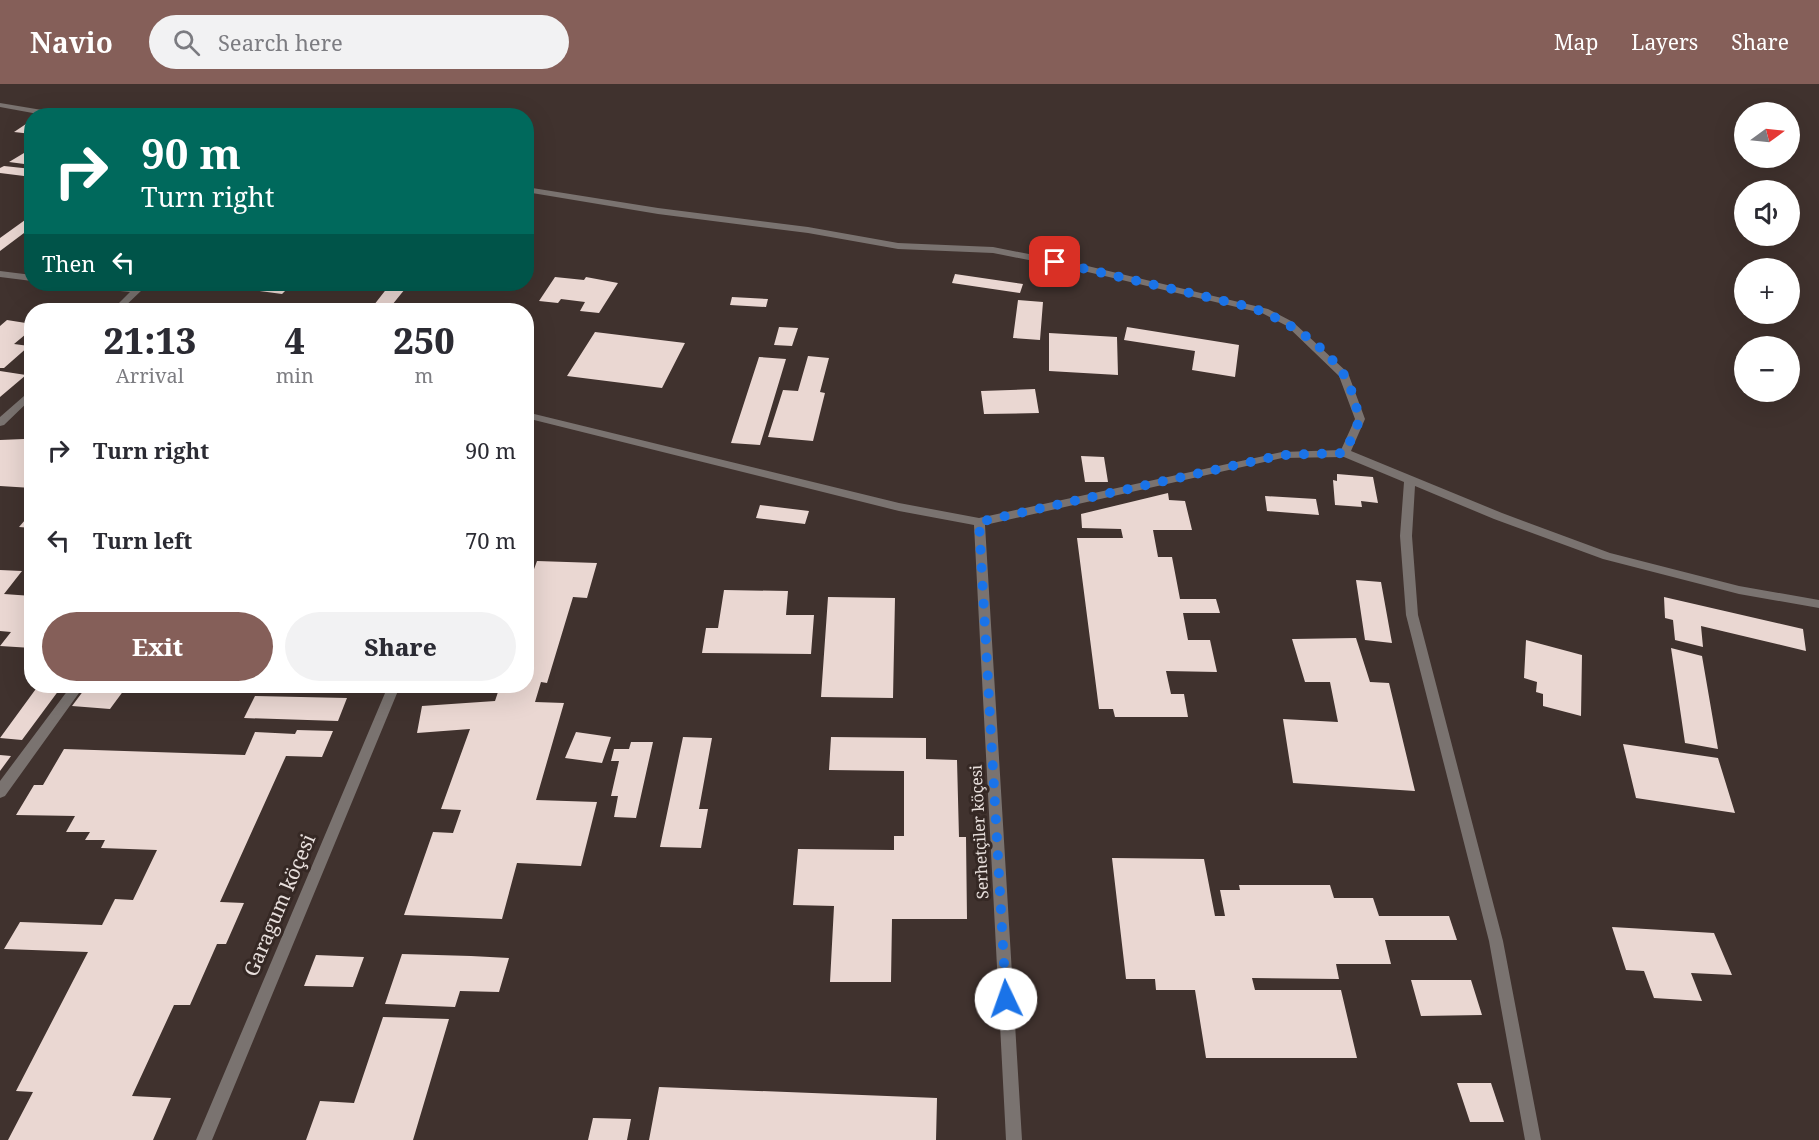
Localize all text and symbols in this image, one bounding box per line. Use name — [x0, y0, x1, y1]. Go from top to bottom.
search box — [149, 15, 569, 69]
text: Navio — [30, 23, 113, 61]
icon: search — [170, 26, 203, 59]
text: Search here — [218, 27, 343, 57]
text: Map — [1554, 28, 1598, 56]
text: Layers — [1631, 28, 1698, 56]
text: Share — [1731, 28, 1789, 56]
north arrow — [1734, 102, 1800, 168]
map controls — [1734, 102, 1800, 402]
text: 90 m — [141, 124, 241, 181]
icon: right — [42, 132, 120, 210]
text: Turn right — [141, 178, 274, 215]
button: sound — [1734, 180, 1800, 246]
pin — [1029, 236, 1080, 287]
icon: arrive — [1038, 245, 1071, 278]
icon: left — [107, 246, 140, 279]
text: Then — [42, 248, 95, 278]
button: + — [1734, 258, 1800, 324]
text: 21:13 — [103, 316, 196, 365]
text: 4 — [285, 316, 305, 365]
text: 250 — [393, 316, 455, 365]
button: − — [1734, 336, 1800, 402]
text: Arrival — [116, 362, 184, 389]
text: min — [276, 362, 314, 389]
text: m — [415, 362, 433, 389]
icon: right — [42, 434, 75, 467]
text: Turn right — [93, 435, 209, 465]
text: 90 m — [465, 435, 516, 465]
icon: left — [42, 524, 75, 557]
text: Turn left — [93, 525, 192, 555]
text: 70 m — [465, 525, 516, 555]
button: Exit — [42, 612, 273, 681]
button: Share — [285, 612, 516, 681]
street label: Serhetçiler köçesi — [964, 764, 994, 900]
street label: Garagum köçesi — [237, 829, 321, 980]
position arrow — [974, 967, 1038, 1031]

